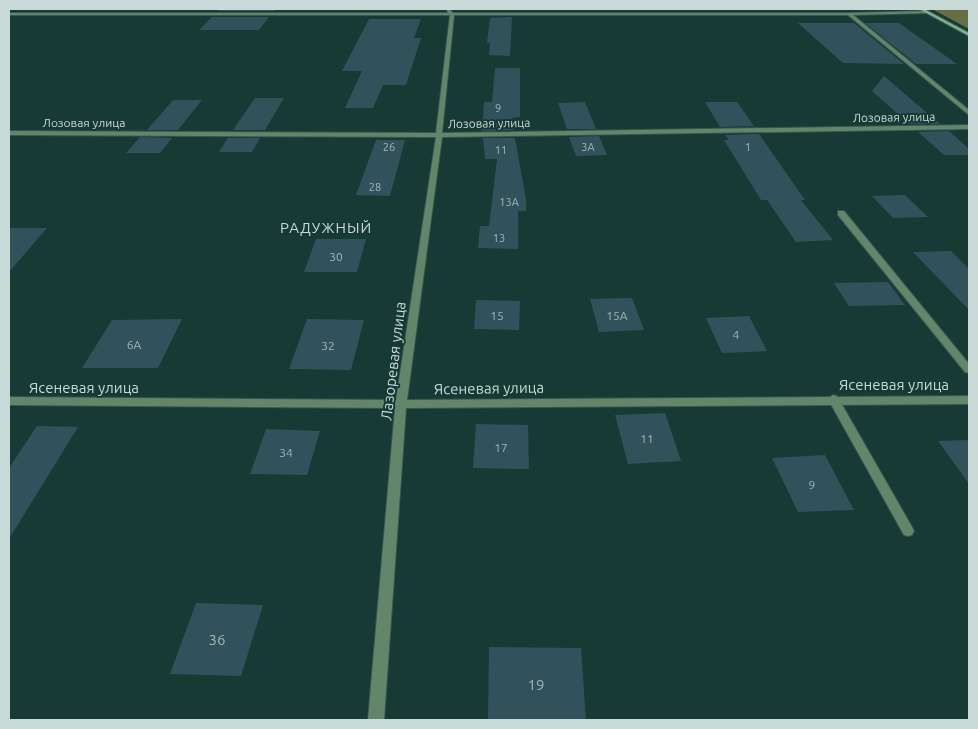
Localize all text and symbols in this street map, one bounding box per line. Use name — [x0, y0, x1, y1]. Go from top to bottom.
house number: 9 — [495, 102, 501, 114]
street label: Лозовая улица — [852, 110, 936, 124]
street label: Лозовая улица — [43, 116, 125, 129]
street label: Лозовая улица — [447, 116, 531, 130]
house number: 26 — [383, 141, 395, 153]
house number: 3А — [581, 141, 596, 153]
house number: 1 — [745, 141, 751, 153]
house number: 11 — [495, 144, 507, 156]
house number: 28 — [369, 181, 381, 193]
house number: 13А — [499, 196, 520, 208]
district label: РАДУЖНЫЙ — [280, 219, 372, 236]
house number: 13 — [493, 232, 505, 244]
house number: 30 — [329, 250, 343, 263]
street label: Лазоревая улица — [377, 301, 409, 421]
house number: 15 — [490, 309, 504, 322]
house number: 15А — [606, 309, 628, 322]
house number: 4 — [733, 328, 740, 341]
house number: 6А — [127, 338, 141, 351]
house number: 32 — [321, 339, 335, 352]
street label: Ясеневая улица — [839, 376, 949, 393]
street label: Ясеневая улица — [29, 379, 139, 396]
street label: Ясеневая улица — [434, 379, 544, 397]
house number: 11 — [640, 432, 654, 445]
house number: 17 — [494, 441, 508, 454]
house number: 34 — [279, 446, 293, 459]
house number: 9 — [809, 478, 815, 491]
house number: 36 — [209, 631, 225, 648]
house number: 19 — [528, 676, 544, 693]

